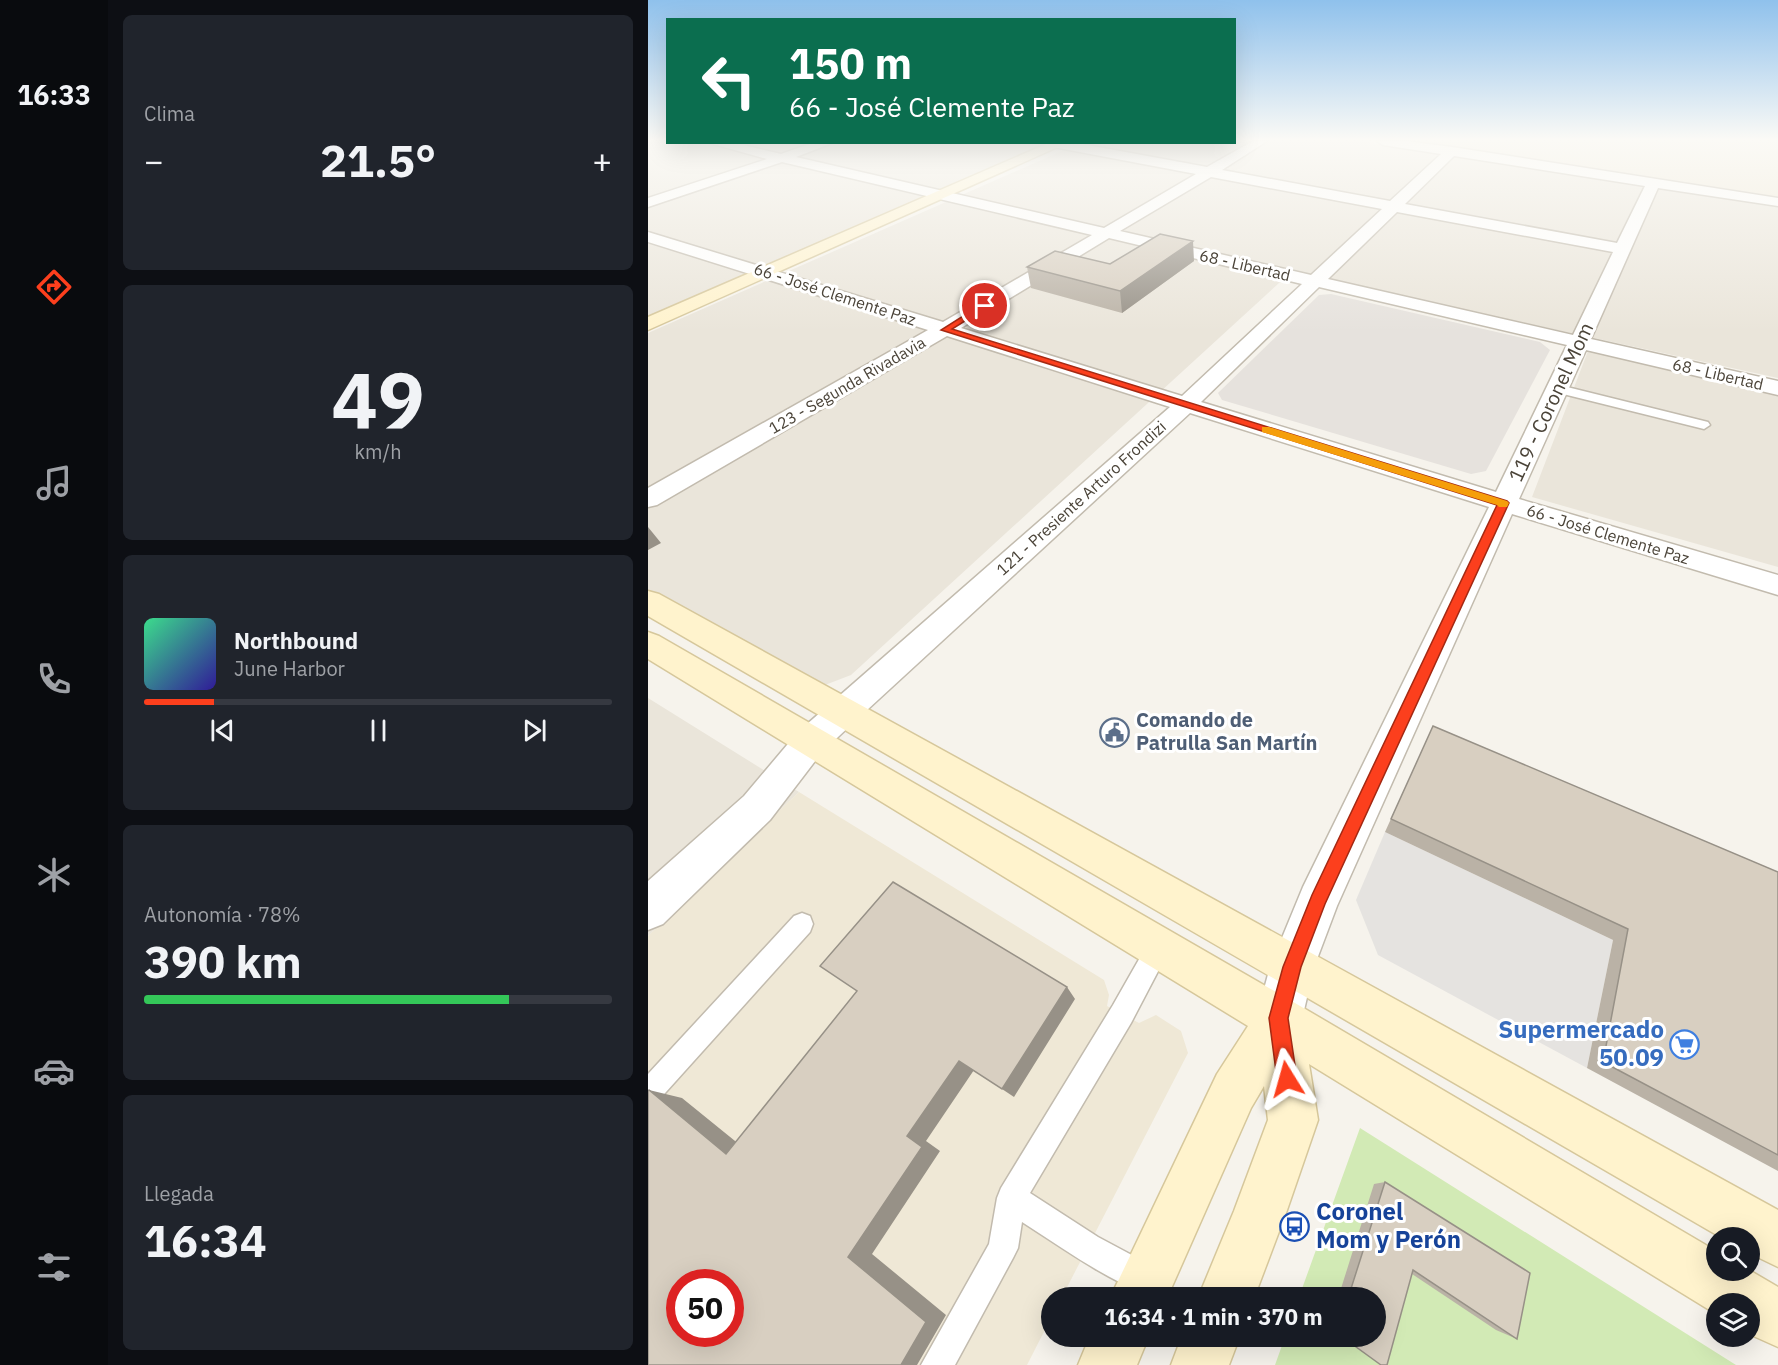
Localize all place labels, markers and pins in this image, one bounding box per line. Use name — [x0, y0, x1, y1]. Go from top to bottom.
pin — [959, 280, 1010, 331]
place label: Comando de Patrulla San Martín — [1136, 706, 1318, 756]
public building icon: Comando de Patrulla San Martín — [1099, 716, 1131, 748]
place label: Supermercado 50.09 — [1498, 1013, 1664, 1073]
supermarket icon: Supermercado 50.09 — [1669, 1028, 1701, 1060]
place label: Coronel Mom y Perón — [1316, 1195, 1461, 1255]
bus stop icon: Coronel Mom y Perón — [1279, 1210, 1311, 1242]

